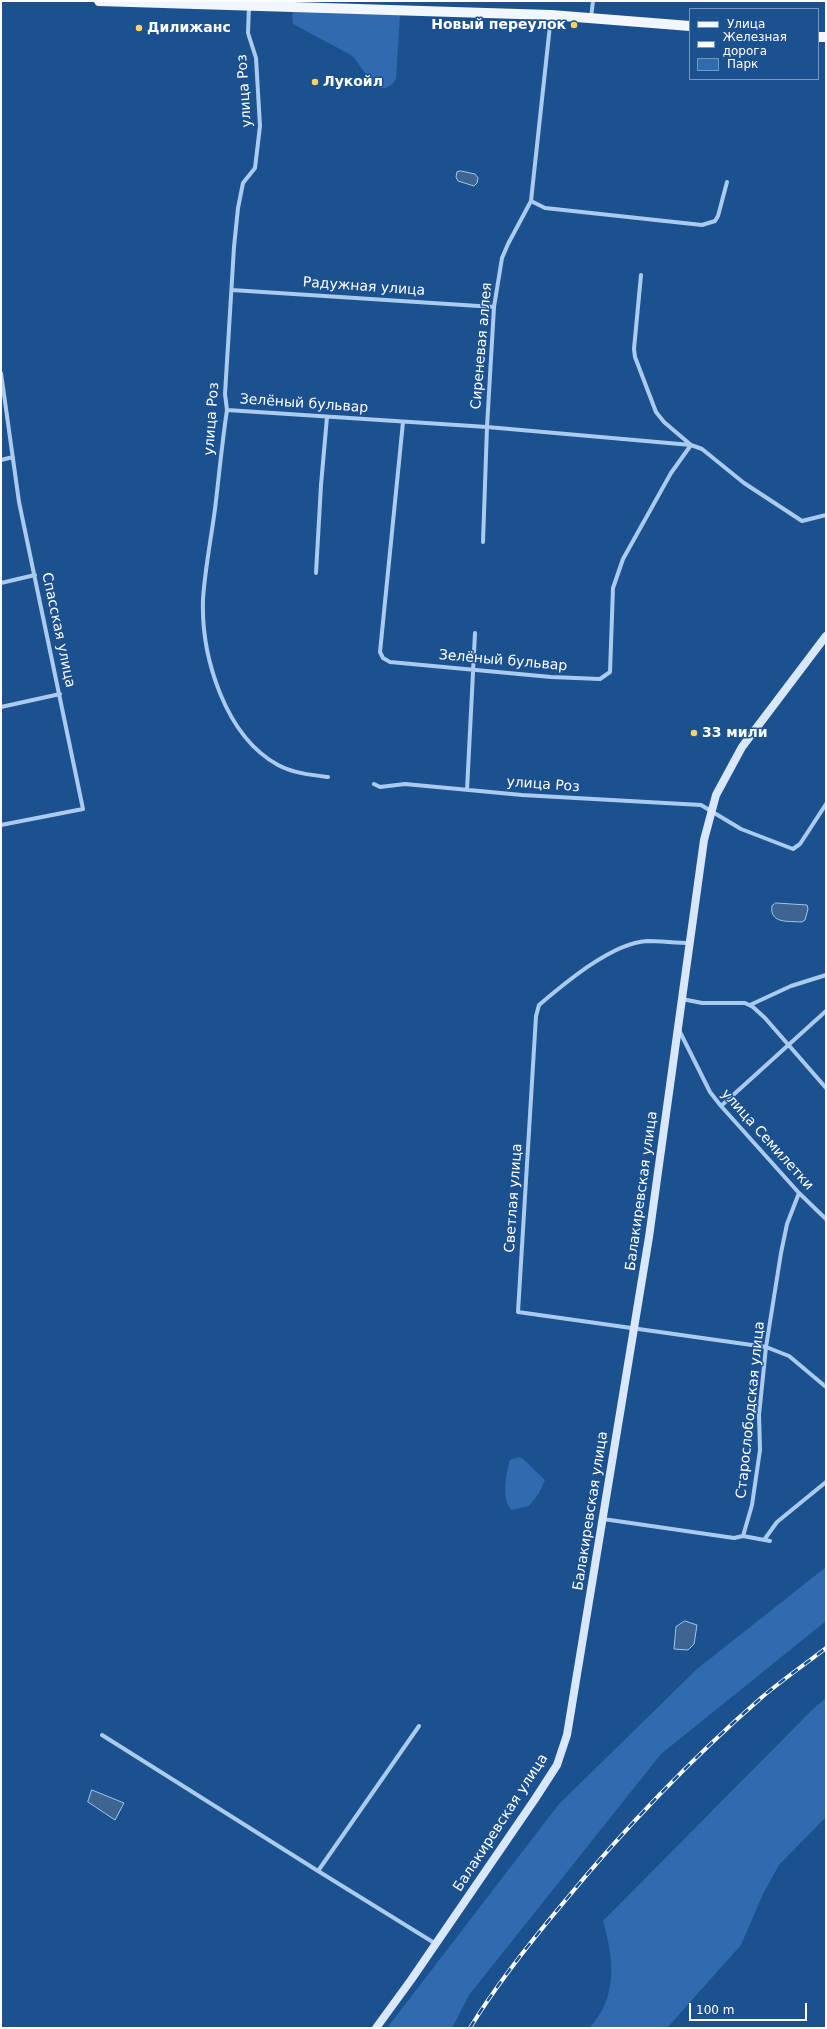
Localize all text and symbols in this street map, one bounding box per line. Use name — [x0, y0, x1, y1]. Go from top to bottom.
legend — [689, 8, 819, 80]
place label: Новый переулок — [431, 17, 566, 33]
text: Улица — [727, 17, 765, 31]
place label: Дилижанс — [147, 20, 231, 36]
marker: Новый переулок — [569, 20, 579, 30]
marker: Дилижанс — [134, 23, 144, 33]
text: Железная дорога — [723, 30, 787, 58]
street label: улица Роз — [234, 54, 256, 128]
text: Парк — [727, 57, 758, 71]
place label: Лукойл — [323, 74, 383, 90]
marker: Лукойл — [310, 77, 320, 87]
street label: Радужная улица — [302, 274, 426, 300]
street label: Сиреневая аллея — [468, 282, 496, 410]
street label: улица Роз — [201, 382, 223, 456]
street label: Зелёный бульвар — [239, 391, 369, 417]
street label: Спасская улица — [38, 571, 78, 689]
street label: Зелёный бульвар — [438, 647, 568, 675]
place label: 33 мили — [702, 725, 768, 741]
marker: 33 мили — [689, 728, 699, 738]
street label: улица Роз — [506, 774, 580, 796]
street label: улица Семилетки — [717, 1086, 817, 1194]
street label: Балакиревская улица — [622, 1110, 662, 1272]
street label: Светлая улица — [502, 1143, 526, 1253]
street label: Старослободская улица — [733, 1321, 769, 1499]
street label: Балакиревская улица — [570, 1430, 612, 1592]
street label: Балакиревская улица — [450, 1751, 552, 1895]
scale bar — [691, 1995, 809, 2021]
text: 100 m — [696, 2003, 734, 2017]

